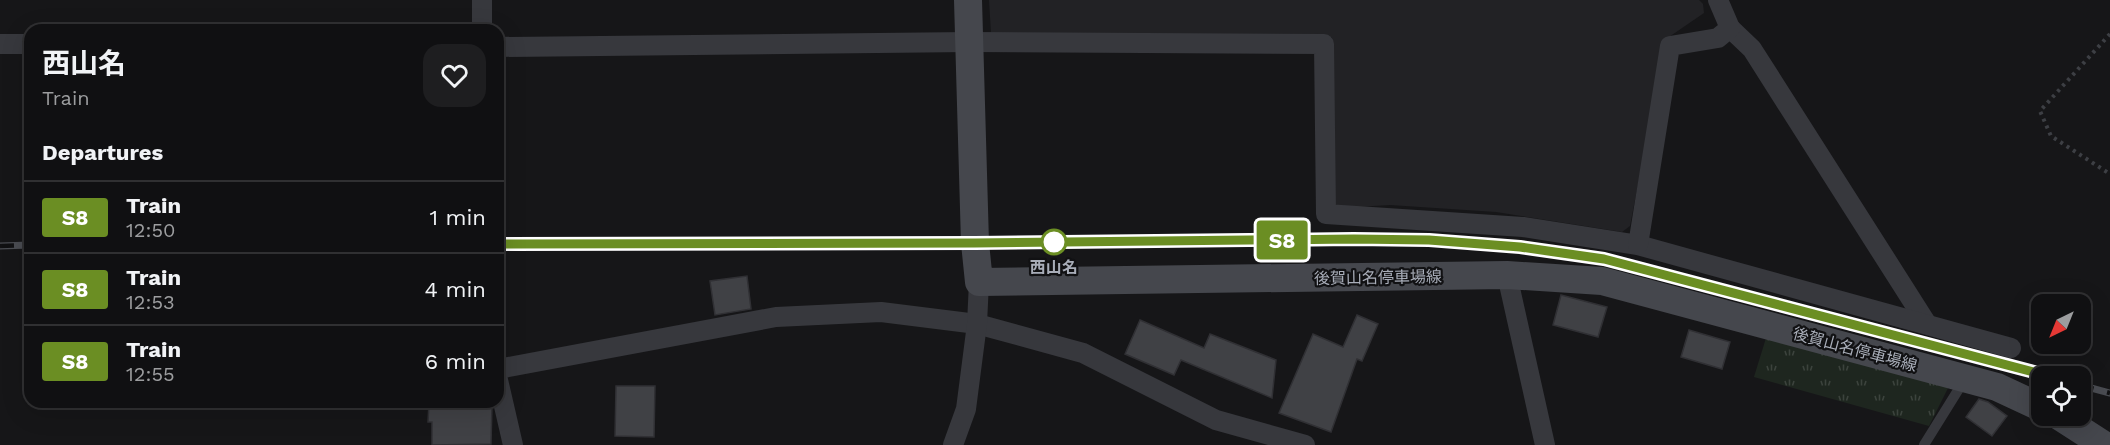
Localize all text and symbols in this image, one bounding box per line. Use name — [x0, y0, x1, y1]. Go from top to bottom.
button: heart — [423, 44, 486, 107]
text: 西山名 — [42, 47, 126, 80]
text: Train — [42, 86, 90, 110]
text: Departures — [42, 140, 163, 165]
text: Train — [126, 193, 181, 218]
text: S8 — [62, 205, 88, 230]
text: 1 min — [429, 205, 486, 230]
text: 12:50 — [126, 218, 175, 242]
line badge: S8 — [1255, 220, 1309, 260]
text: S8 — [1269, 228, 1295, 253]
marker: 西山名 — [1041, 229, 1067, 255]
place label: 西山名 — [1030, 258, 1078, 277]
text: Train — [126, 265, 181, 290]
street label: 後賀山名停車場線 — [1314, 267, 1442, 288]
text: S8 — [62, 277, 88, 302]
text: 4 min — [425, 277, 486, 302]
text: 12:53 — [126, 290, 175, 314]
north arrow — [2031, 294, 2091, 354]
map controls — [2031, 294, 2091, 426]
street label: 後賀山名停車場線 — [1791, 324, 1919, 375]
text: Train — [126, 337, 181, 362]
text: S8 — [62, 349, 88, 374]
text: 6 min — [425, 349, 486, 374]
text: 12:55 — [126, 362, 175, 386]
button: locate — [2031, 366, 2091, 426]

